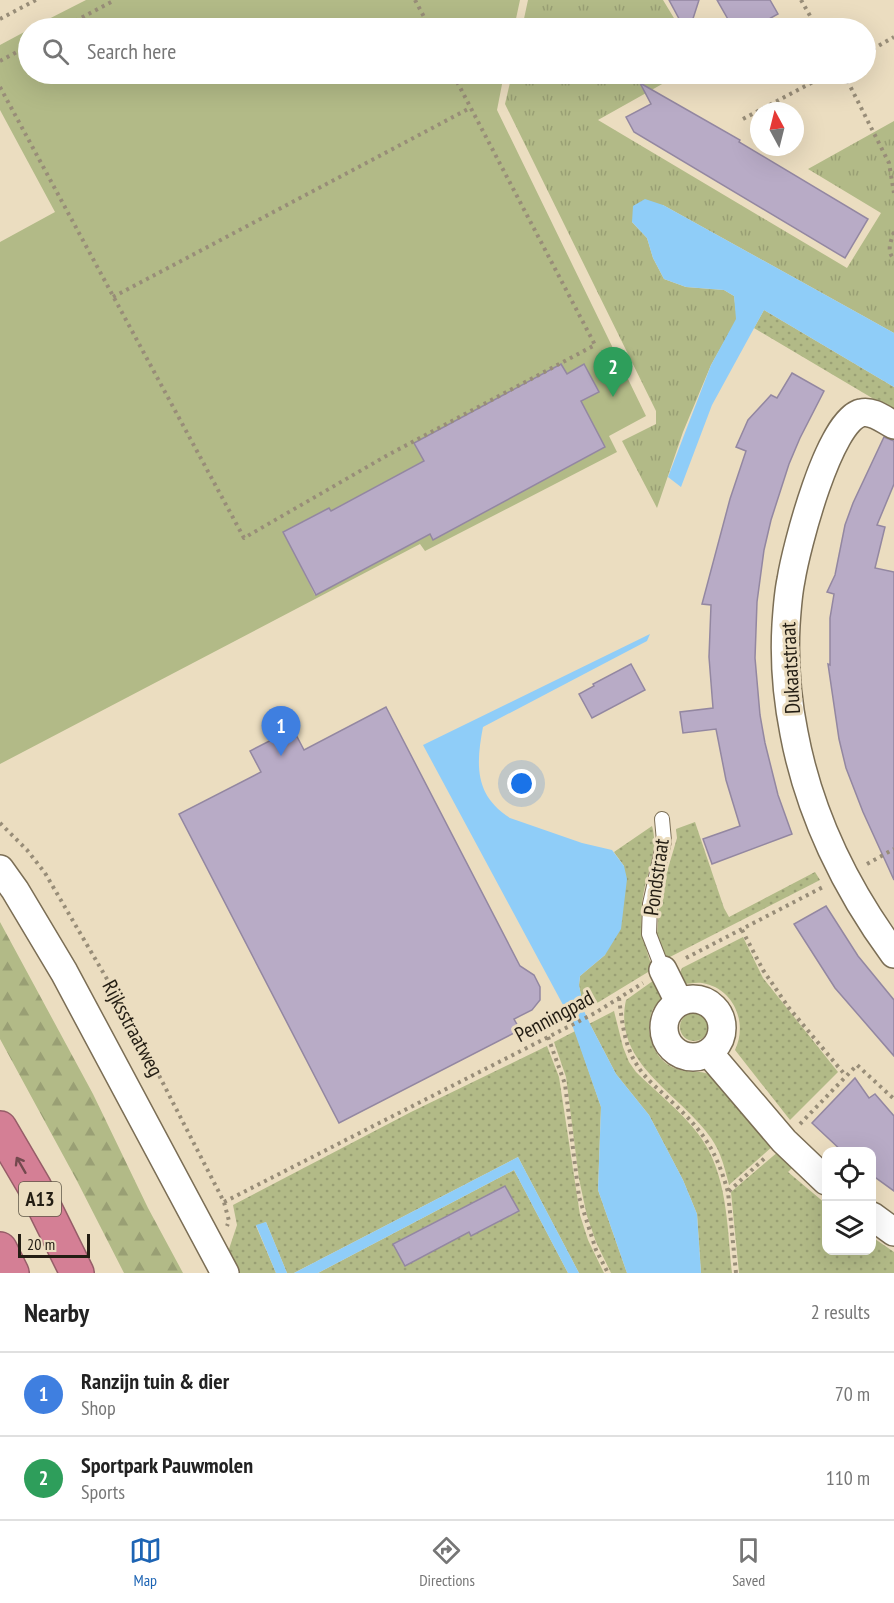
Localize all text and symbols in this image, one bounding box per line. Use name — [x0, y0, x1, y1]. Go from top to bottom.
search box — [18, 18, 876, 84]
icon: search — [39, 35, 72, 68]
text: Search here — [87, 37, 176, 65]
north arrow — [750, 102, 804, 156]
pin: 2 — [594, 348, 632, 397]
street label: Dukaatstraat — [774, 621, 806, 715]
pin: 1 — [262, 706, 300, 756]
your location — [507, 769, 536, 798]
street label: Pondstraat — [637, 837, 675, 917]
street label: Rijksstraatweg — [96, 975, 170, 1081]
street label: Penningpad — [510, 984, 598, 1048]
map controls — [822, 1147, 876, 1255]
button: locate — [822, 1147, 876, 1201]
one-way arrow — [15, 1157, 27, 1174]
road number: A13 — [19, 1182, 61, 1216]
button: layers — [822, 1201, 876, 1255]
scale bar — [18, 1231, 90, 1258]
text: 20 m — [27, 1234, 55, 1254]
text: Nearby — [24, 1296, 89, 1329]
text: 2 results — [811, 1299, 870, 1325]
text: Ranzijn tuin & dier — [81, 1367, 229, 1395]
text: 1 — [39, 1381, 48, 1407]
text: 70 m — [835, 1381, 870, 1407]
text: Shop — [81, 1395, 116, 1421]
text: Sportpark Pauwmolen — [81, 1451, 253, 1479]
text: 2 — [39, 1465, 48, 1491]
text: 110 m — [826, 1465, 870, 1491]
text: Sports — [81, 1479, 125, 1505]
tab: Map — [129, 1534, 162, 1590]
tab: Directions — [419, 1534, 475, 1590]
tab: Saved — [732, 1534, 765, 1590]

